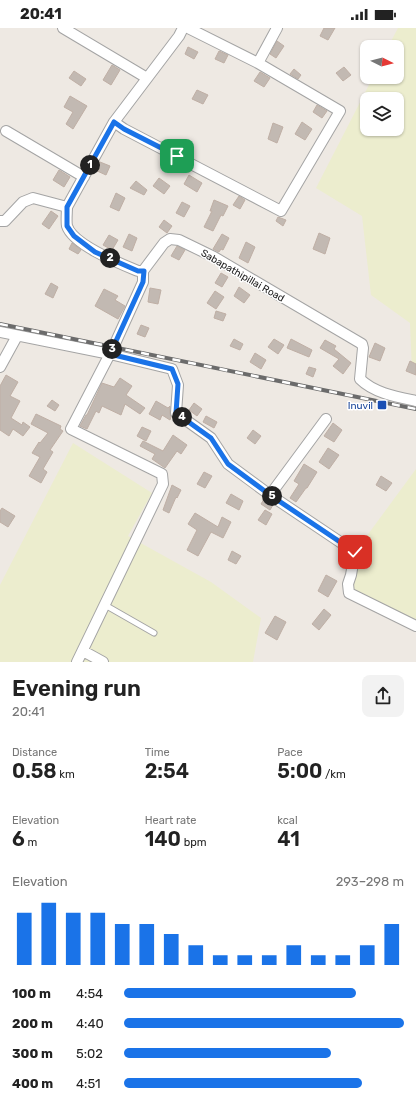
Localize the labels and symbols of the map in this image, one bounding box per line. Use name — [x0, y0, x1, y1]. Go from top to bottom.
north arrow — [360, 40, 404, 84]
pin — [160, 139, 194, 173]
pin: 1 — [80, 155, 100, 175]
street label: Sabapathipillai Road — [199, 247, 286, 305]
pin: 2 — [100, 248, 120, 268]
pin: 3 — [102, 339, 122, 359]
marker: Inuvil — [376, 399, 388, 411]
place label: Inuvil — [348, 400, 373, 412]
pin: 4 — [172, 407, 192, 427]
pin: 5 — [262, 486, 282, 506]
pin — [338, 535, 372, 569]

